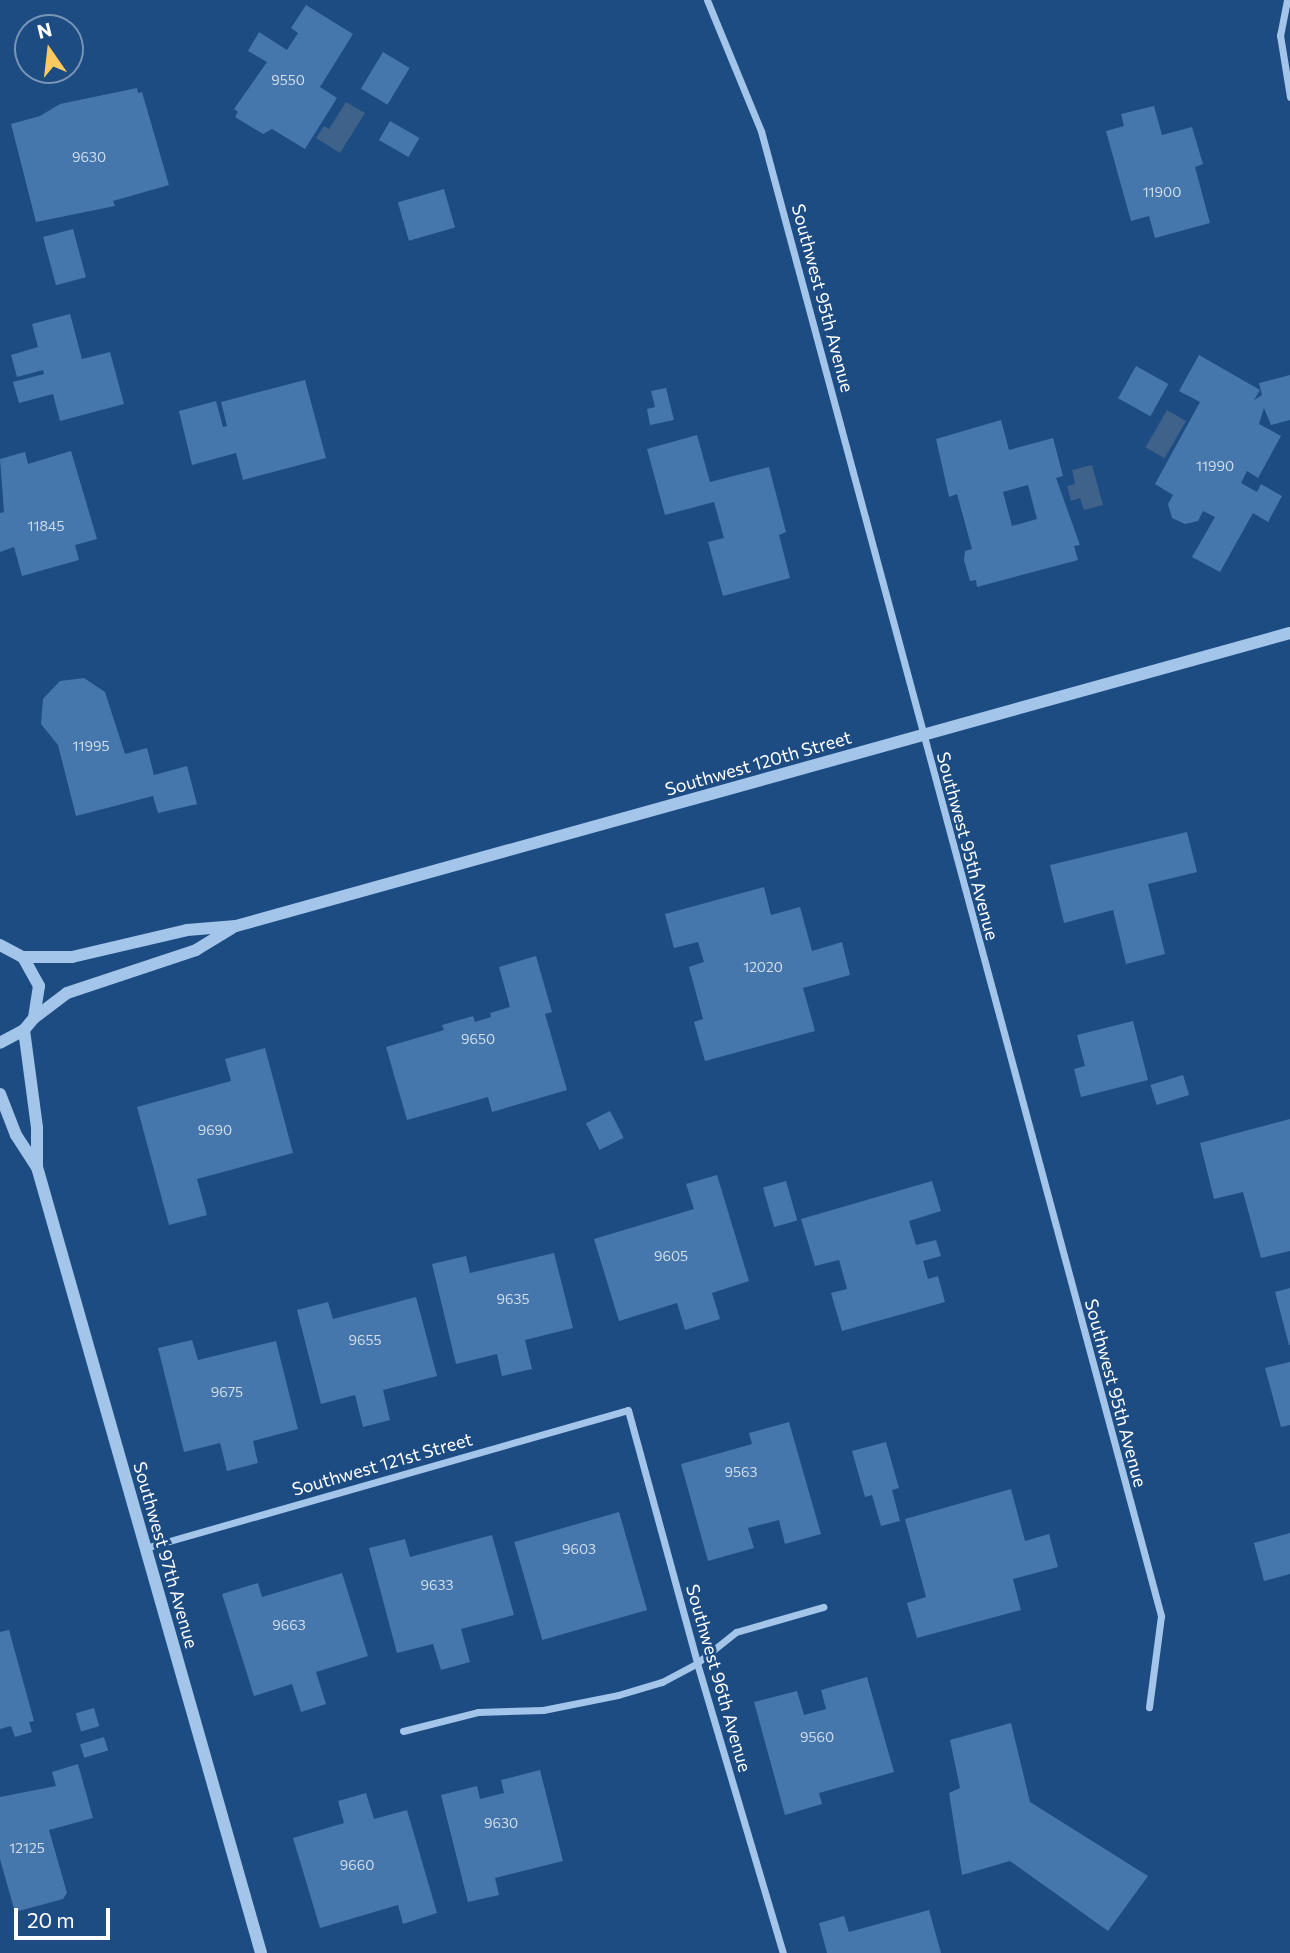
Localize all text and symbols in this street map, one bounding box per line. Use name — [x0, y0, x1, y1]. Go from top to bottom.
north arrow — [14, 14, 84, 84]
text: N — [35, 17, 54, 43]
house number: 9550 — [271, 72, 305, 88]
house number: 9630 — [72, 149, 106, 165]
house number: 11900 — [1143, 184, 1181, 200]
street label: Southwest 95th Avenue — [787, 202, 859, 394]
house number: 11990 — [1196, 458, 1234, 474]
house number: 11845 — [28, 518, 64, 534]
street label: Southwest 120th Street — [662, 726, 854, 800]
house number: 11995 — [72, 738, 110, 754]
street label: Southwest 95th Avenue — [932, 750, 1004, 942]
house number: 12020 — [743, 959, 783, 975]
house number: 9650 — [461, 1031, 495, 1047]
house number: 9690 — [198, 1122, 232, 1138]
house number: 9605 — [654, 1248, 688, 1264]
house number: 9635 — [497, 1291, 529, 1307]
street label: Southwest 95th Avenue — [1080, 1297, 1152, 1489]
house number: 9655 — [348, 1332, 382, 1348]
house number: 9675 — [211, 1384, 243, 1400]
street label: Southwest 121st Street — [289, 1428, 475, 1500]
street label: Southwest 97th Avenue — [129, 1459, 203, 1651]
house number: 9563 — [725, 1464, 757, 1480]
house number: 9603 — [562, 1541, 596, 1557]
house number: 9633 — [421, 1577, 453, 1593]
street label: Southwest 96th Avenue — [682, 1582, 756, 1774]
house number: 9663 — [272, 1617, 306, 1633]
house number: 9560 — [800, 1729, 834, 1745]
house number: 9630 — [484, 1815, 518, 1831]
house number: 12125 — [9, 1840, 45, 1856]
house number: 9660 — [340, 1857, 374, 1873]
scale bar — [18, 1894, 114, 1938]
text: 20 m — [27, 1907, 75, 1932]

